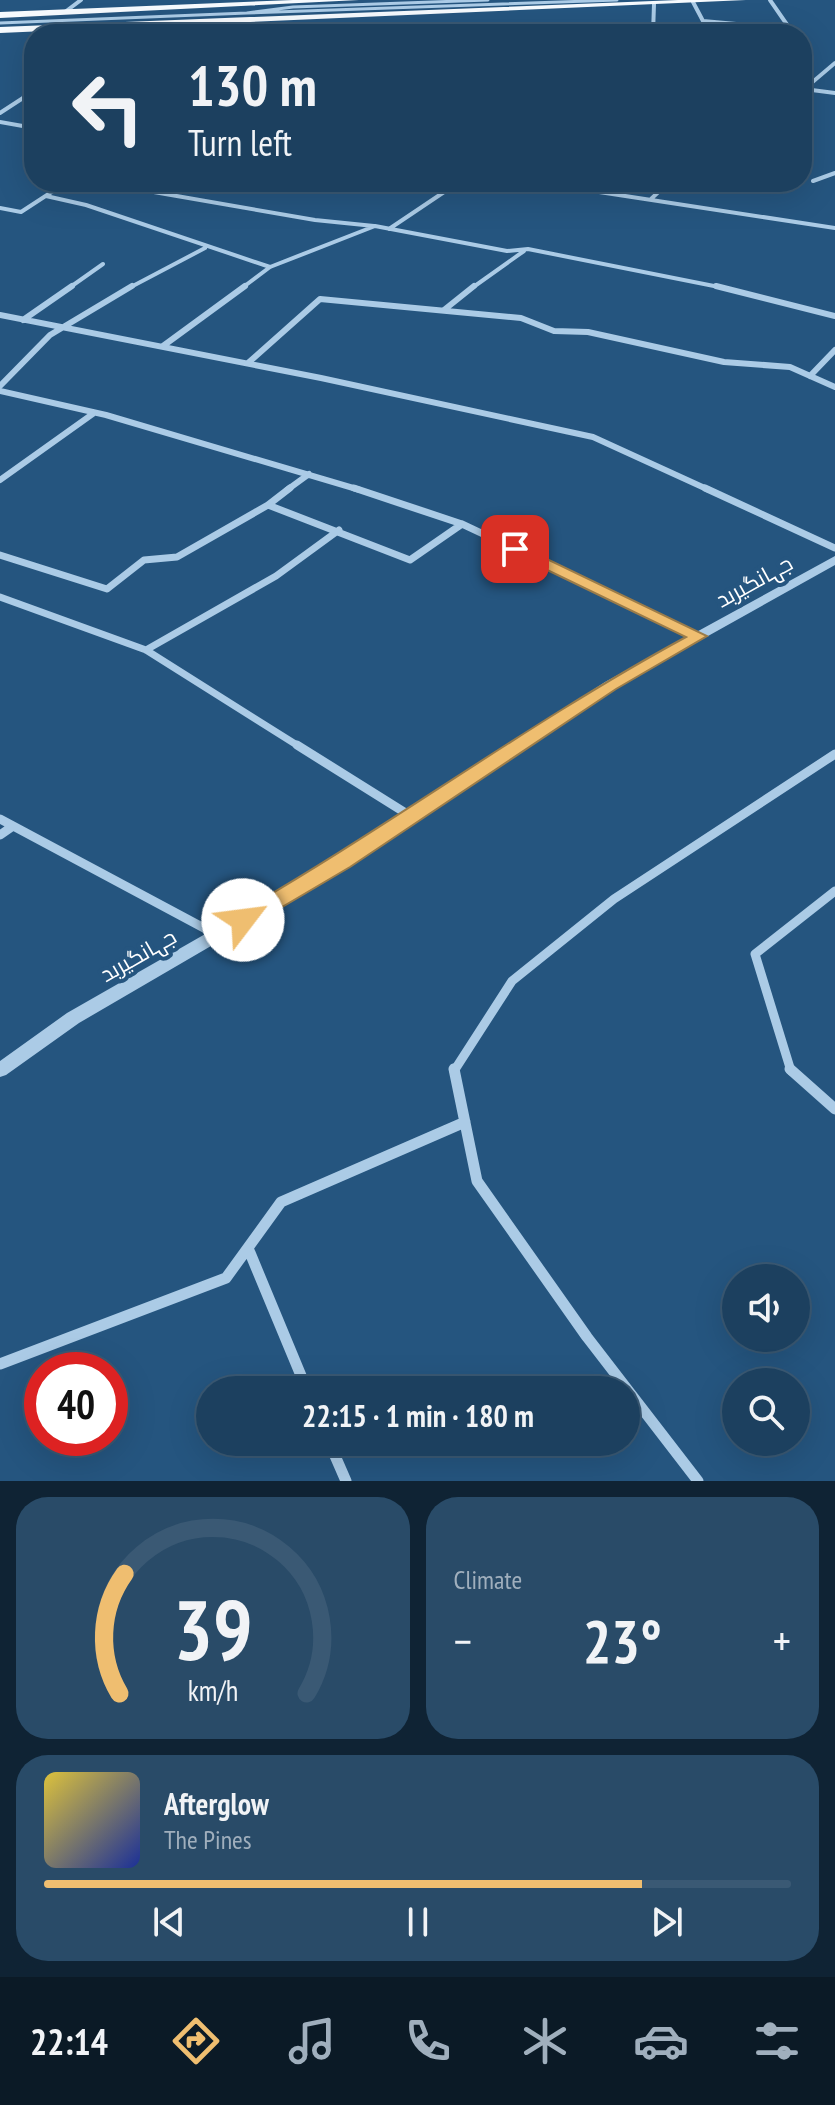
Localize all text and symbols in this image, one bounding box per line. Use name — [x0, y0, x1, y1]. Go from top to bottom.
text: 130 m — [188, 49, 317, 121]
icon: left — [56, 56, 160, 160]
text: Turn left — [188, 119, 292, 166]
pin — [481, 515, 549, 583]
icon: arrive — [493, 527, 537, 571]
street label: جہانگیربد — [711, 548, 798, 614]
position arrow — [201, 878, 285, 962]
street label: جہانگیربد — [95, 922, 182, 989]
map controls — [722, 1264, 810, 1456]
button: sound — [722, 1264, 810, 1352]
speed limit sign: 40 — [24, 1352, 128, 1456]
button: search — [722, 1368, 810, 1456]
text: 22:15 · 1 min · 180 m — [302, 1396, 534, 1435]
text: Climate — [454, 1563, 522, 1596]
text: 39 — [173, 1575, 253, 1683]
text: 23° — [583, 1602, 662, 1680]
text: − — [454, 1612, 472, 1669]
text: + — [773, 1612, 791, 1669]
text: km/h — [187, 1672, 238, 1709]
text: Afterglow — [164, 1784, 269, 1823]
text: The Pines — [164, 1823, 252, 1856]
icon: previous — [147, 1900, 191, 1944]
icon: pause — [396, 1900, 440, 1944]
icon: next — [645, 1900, 689, 1944]
icon: directions — [168, 2013, 224, 2069]
icon: music — [284, 2013, 340, 2069]
icon: phone — [400, 2013, 456, 2069]
icon: climate — [517, 2013, 573, 2069]
icon: car — [633, 2013, 689, 2069]
icon: filters — [749, 2013, 805, 2069]
text: 22:14 — [30, 2018, 108, 2065]

